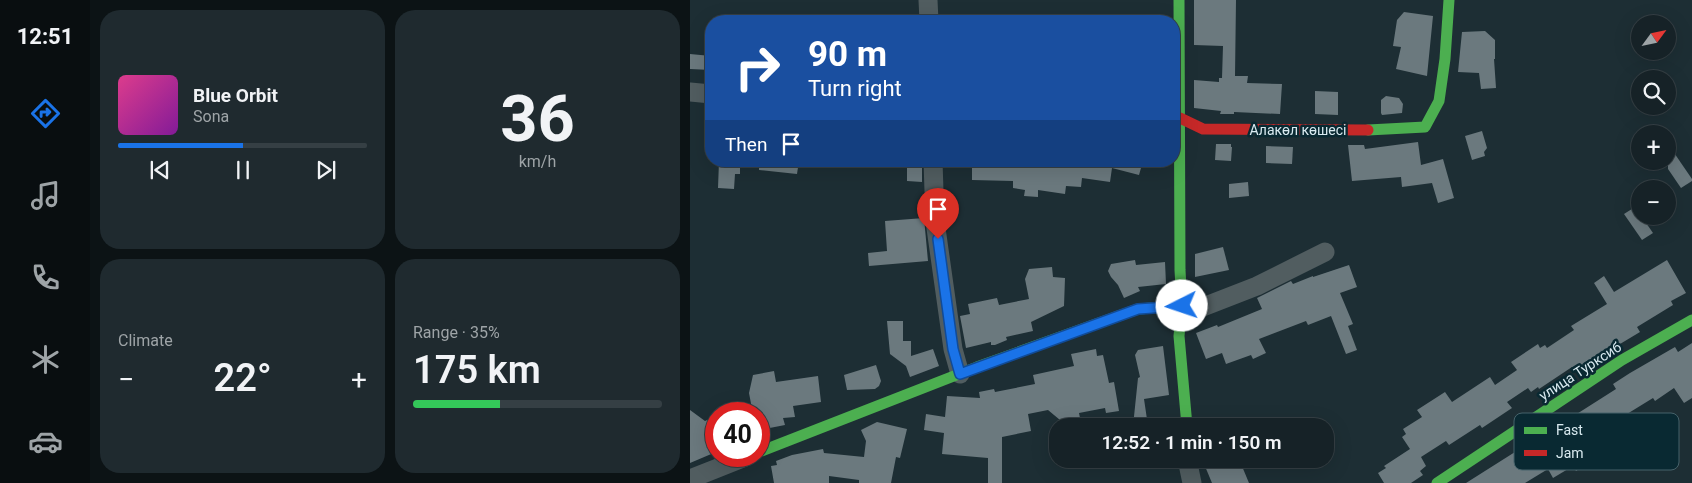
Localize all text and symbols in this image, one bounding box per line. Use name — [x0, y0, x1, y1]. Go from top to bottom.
north arrow — [1631, 15, 1676, 60]
map controls — [1631, 15, 1676, 225]
text: 12:51 — [17, 24, 73, 49]
text: 90 m — [808, 34, 887, 75]
icon: right — [725, 35, 790, 100]
button: search — [1631, 70, 1676, 115]
text: Turn right — [808, 76, 902, 101]
text: 36 — [500, 81, 575, 157]
text: Blue Orbit — [193, 84, 278, 107]
icon: directions — [28, 96, 63, 131]
text: Sona — [193, 107, 229, 126]
street label: Алакөл көшесі — [1250, 122, 1346, 138]
button: + — [1631, 125, 1676, 170]
icon: arrive — [777, 130, 805, 158]
text: Then — [725, 133, 767, 156]
text: km/h — [519, 152, 556, 171]
icon: previous — [146, 156, 174, 184]
icon: pause — [229, 156, 257, 184]
icon: next — [312, 156, 340, 184]
icon: music — [28, 178, 63, 213]
button: − — [1631, 180, 1676, 225]
pin — [917, 188, 959, 239]
icon: arrive — [924, 195, 952, 223]
icon: phone — [28, 260, 63, 295]
position arrow — [1155, 279, 1207, 331]
text: Range · 35% — [413, 323, 500, 342]
text: Climate — [118, 331, 173, 350]
street label: улица Турксиб — [1536, 338, 1624, 403]
icon: climate — [28, 342, 63, 377]
text: 175 km — [413, 348, 541, 392]
text: 22° — [214, 356, 272, 400]
text: − — [118, 363, 134, 396]
text: + — [351, 363, 367, 396]
speed limit sign: 40 — [705, 402, 770, 467]
legend — [1514, 413, 1679, 470]
text: Fast — [1556, 422, 1583, 438]
icon: car — [28, 424, 63, 459]
text: 12:52 · 1 min · 150 m — [1101, 431, 1282, 454]
text: Jam — [1556, 445, 1584, 461]

